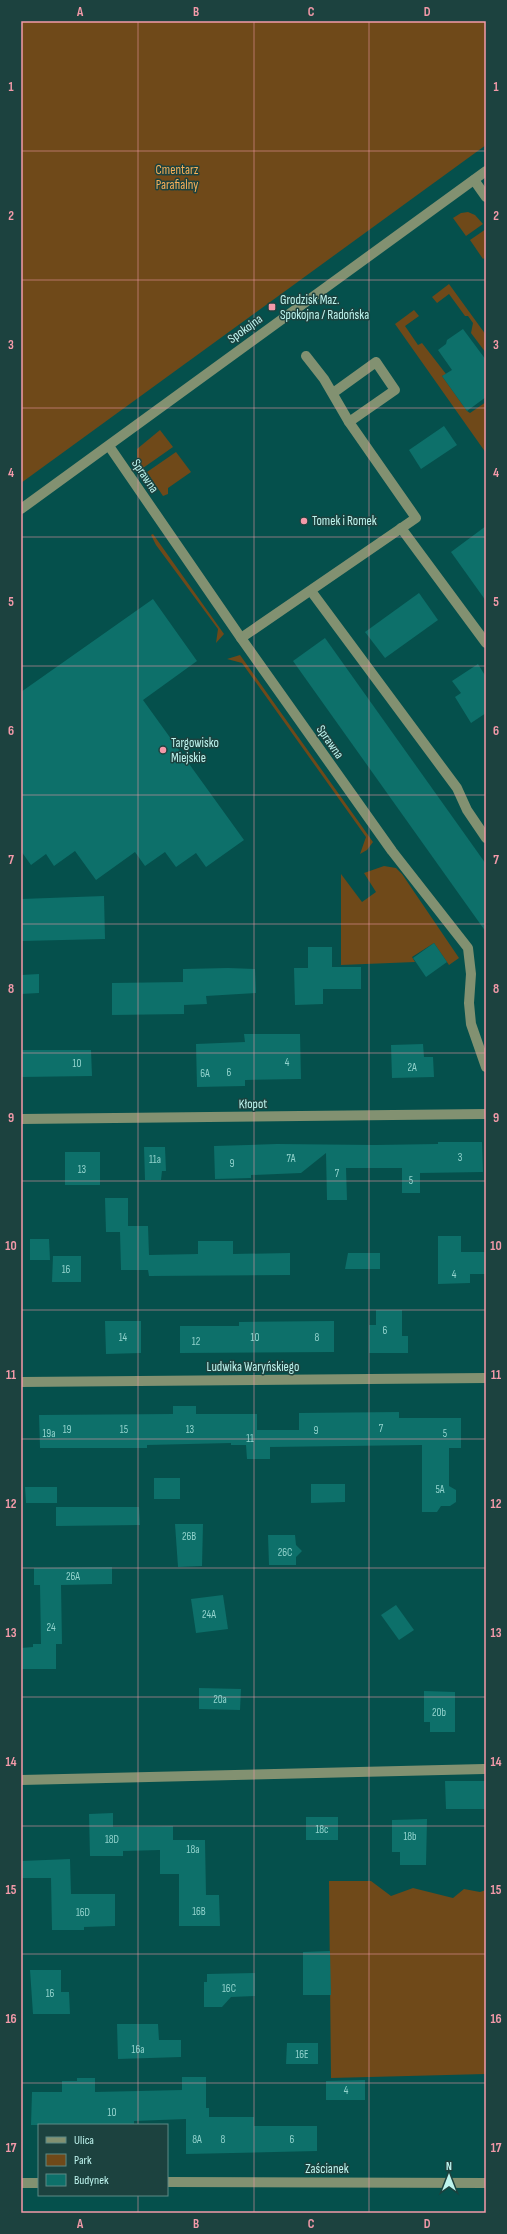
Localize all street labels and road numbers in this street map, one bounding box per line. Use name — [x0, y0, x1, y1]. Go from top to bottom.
street label: Spokojna — [224, 311, 266, 347]
street label: Sprawna — [128, 456, 162, 496]
street label: Sprawna — [313, 722, 347, 762]
street label: Kłopot — [239, 1096, 267, 1112]
street label: Ludwika Waryńskiego — [207, 1359, 299, 1375]
street label: Zaścianek — [305, 2161, 349, 2177]

